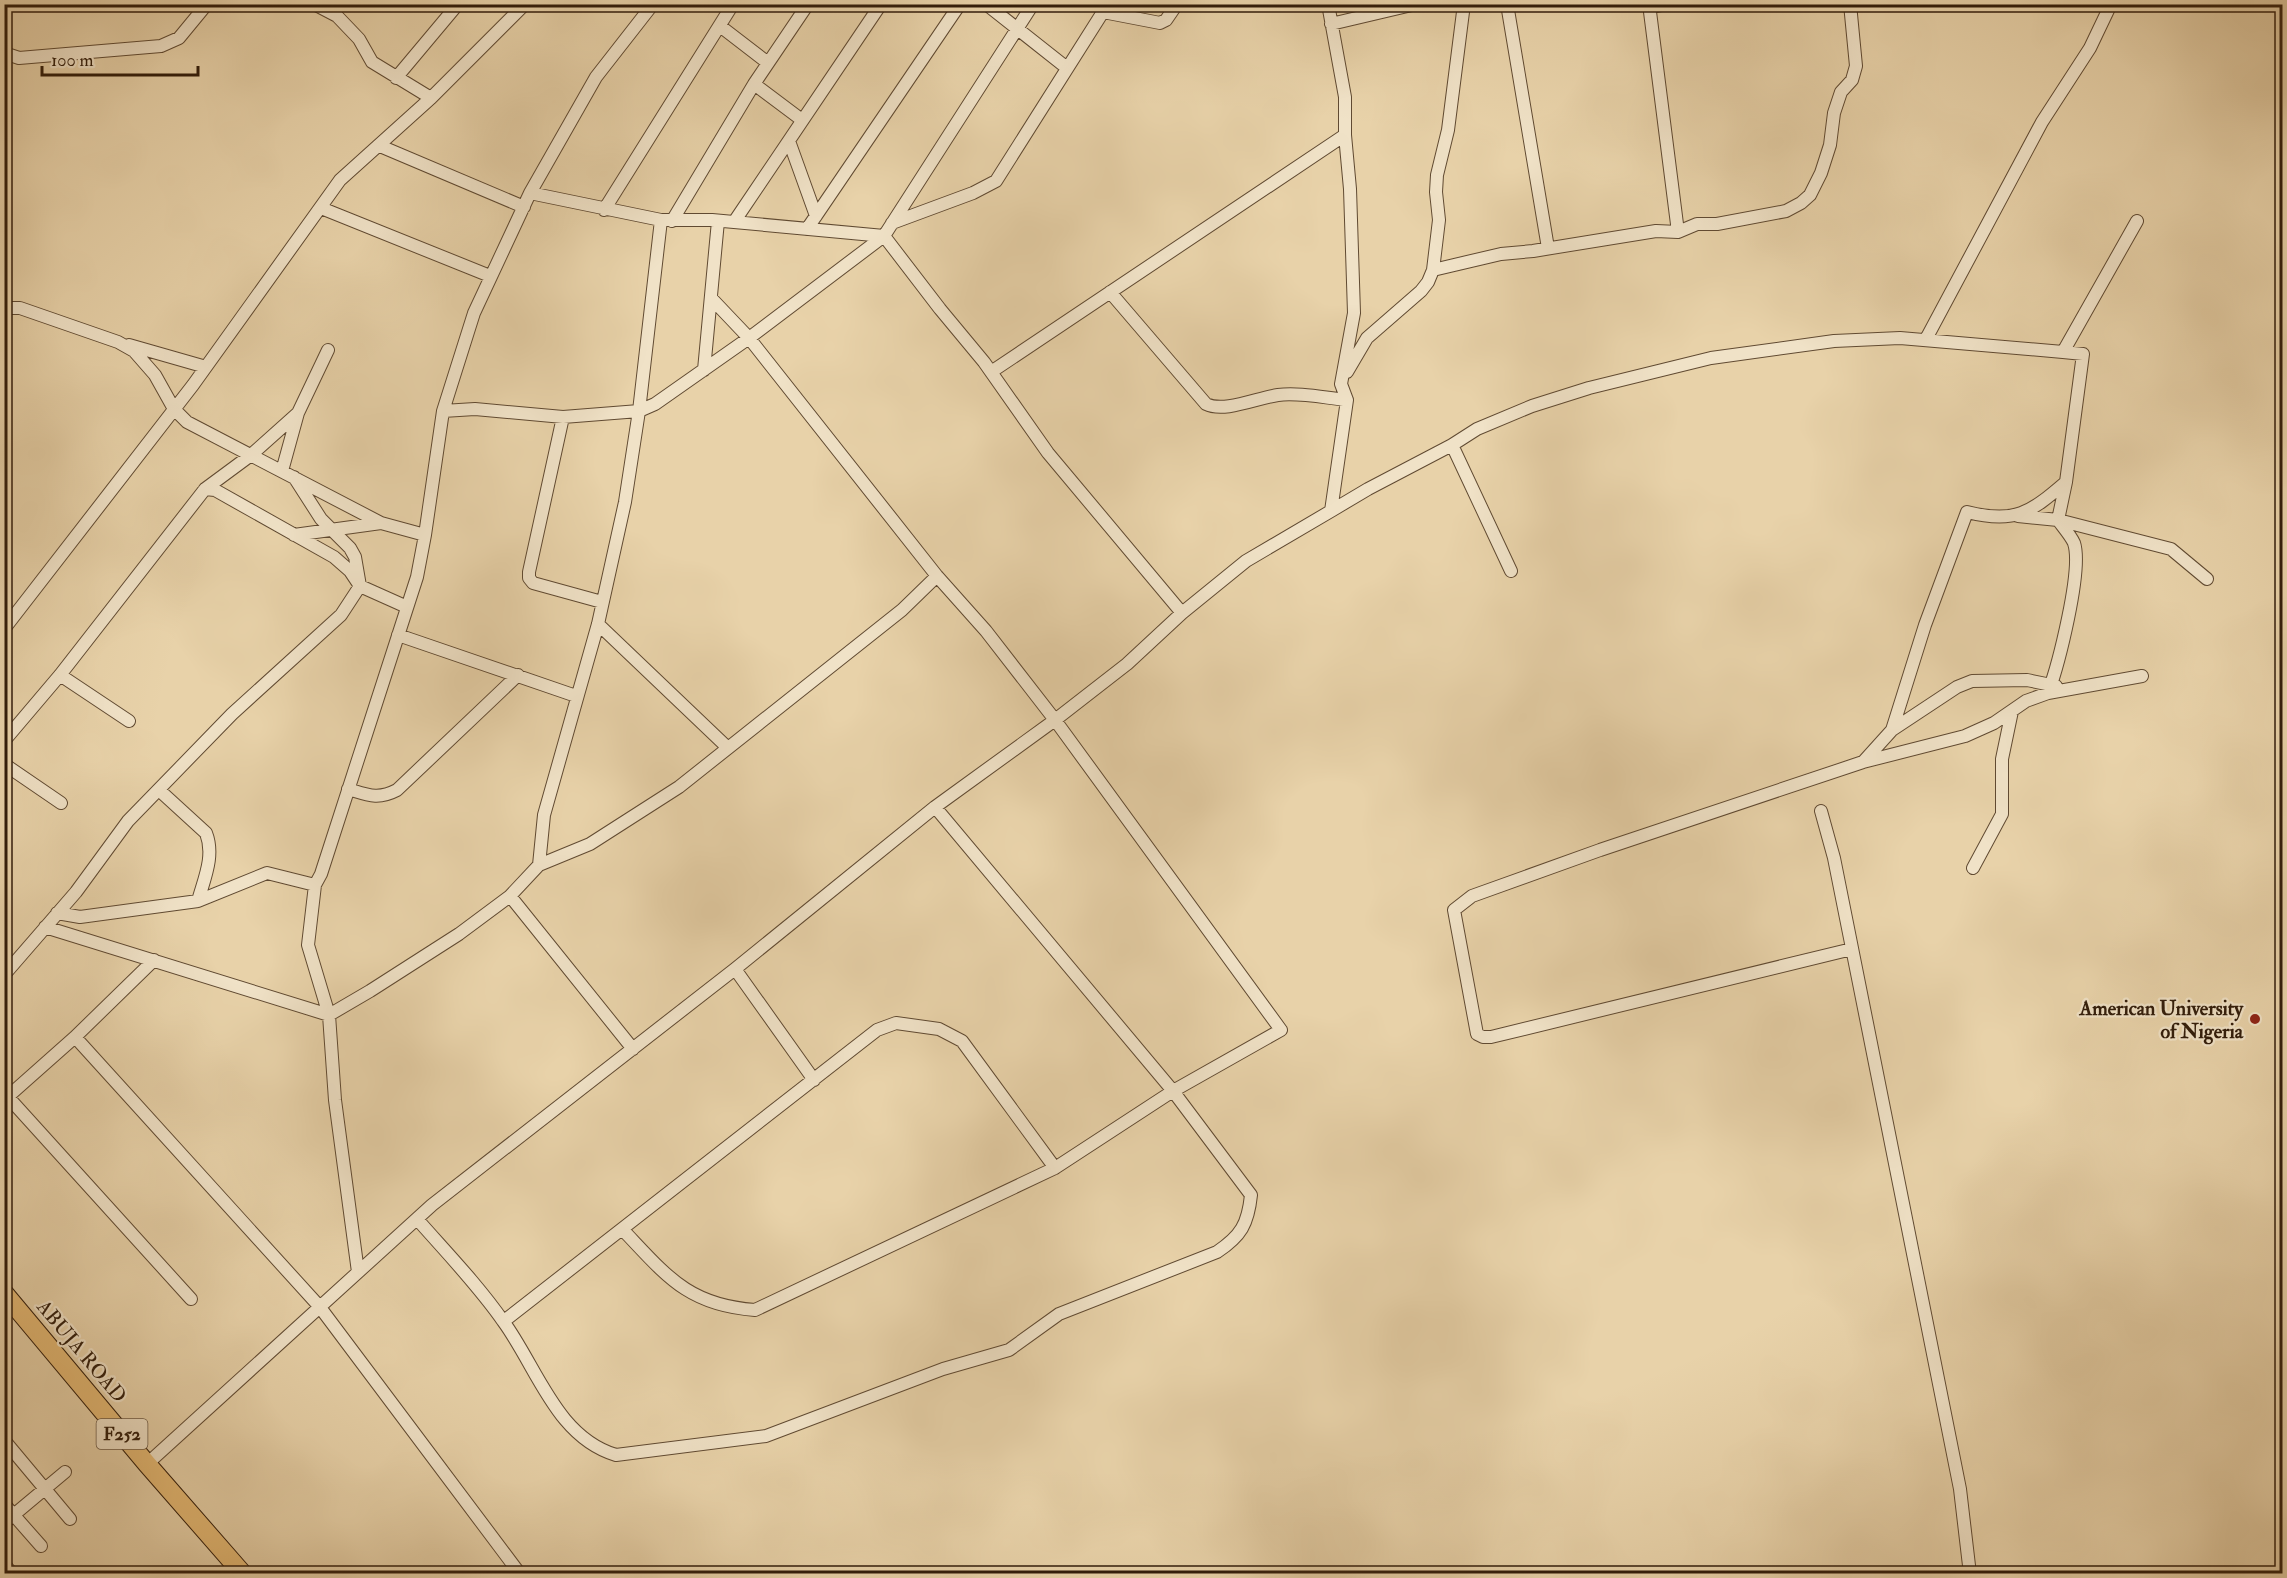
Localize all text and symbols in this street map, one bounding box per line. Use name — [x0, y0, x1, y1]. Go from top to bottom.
scale bar — [42, 39, 198, 77]
text: 100 m — [51, 49, 94, 72]
place label: American University of Nigeria — [2079, 996, 2244, 1045]
marker: American University of Nigeria — [2248, 1012, 2262, 1026]
street label: ABUJA ROAD — [31, 1294, 132, 1408]
road number: F252 — [96, 1419, 148, 1449]

